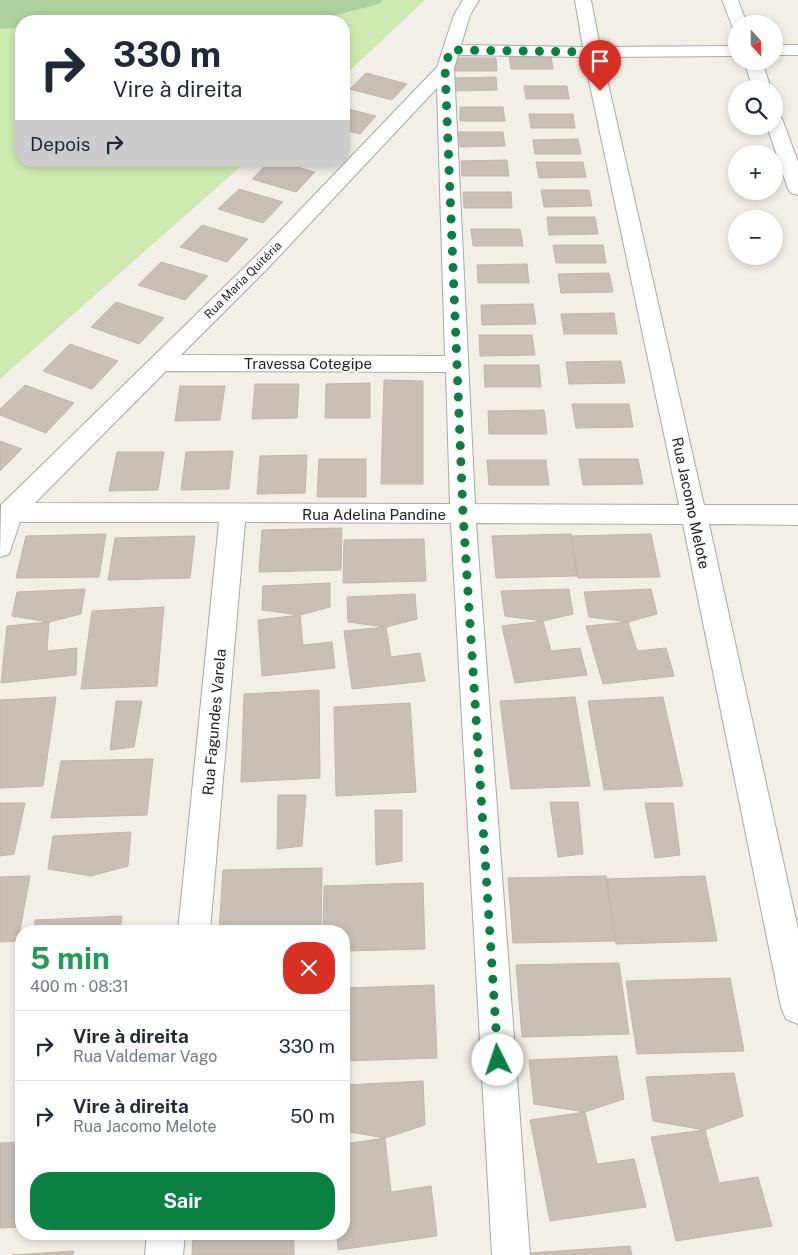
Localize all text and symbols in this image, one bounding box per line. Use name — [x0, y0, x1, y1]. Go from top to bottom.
north arrow — [728, 15, 782, 70]
map controls — [728, 15, 783, 265]
text: 330 m — [113, 34, 221, 75]
icon: right — [30, 35, 95, 100]
pin — [579, 40, 621, 91]
icon: arrive — [586, 47, 614, 75]
text: Vire à direita — [113, 76, 243, 102]
button: search — [728, 80, 783, 135]
icon: right — [100, 130, 128, 158]
text: Depois — [30, 133, 90, 155]
button: + — [728, 145, 783, 200]
button: − — [728, 210, 783, 265]
street label: Rua Maria Quitéria — [201, 238, 285, 322]
street label: Travessa Cotegipe — [244, 355, 372, 372]
street label: Rua Jacomo Melote — [669, 435, 713, 571]
street label: Rua Adelina Pandine — [302, 506, 446, 523]
street label: Rua Fagundes Varela — [199, 648, 229, 796]
text: 5 min — [30, 940, 110, 976]
button: close — [283, 942, 335, 994]
text: 400 m · 08:31 — [30, 977, 129, 996]
text: Vire à direita — [73, 1025, 189, 1047]
icon: right — [30, 1032, 58, 1060]
position arrow — [471, 1033, 523, 1085]
text: 330 m — [279, 1035, 335, 1057]
text: Rua Valdemar Vago — [73, 1047, 217, 1066]
text: Vire à direita — [73, 1095, 189, 1117]
icon: right — [30, 1102, 58, 1130]
text: 50 m — [290, 1105, 335, 1127]
text: Rua Jacomo Melote — [73, 1117, 216, 1136]
button: Sair — [30, 1172, 335, 1230]

